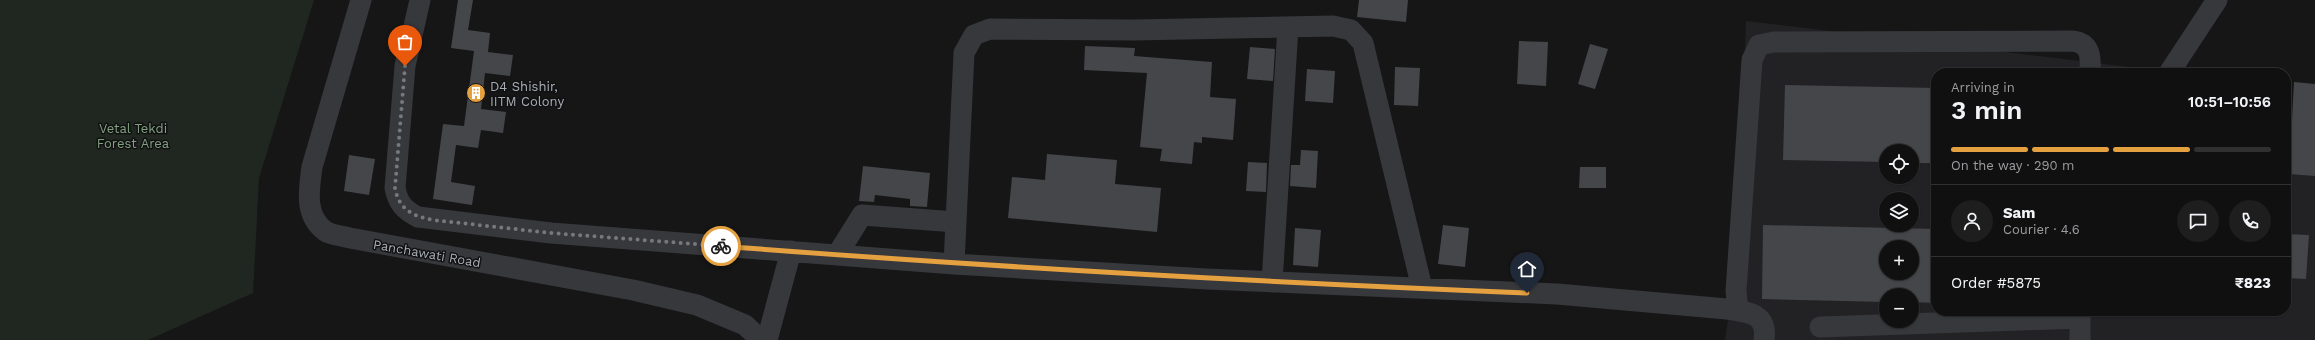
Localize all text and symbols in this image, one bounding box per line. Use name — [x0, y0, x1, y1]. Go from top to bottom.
pin — [388, 25, 422, 66]
icon: bag — [394, 31, 416, 53]
place label: D4 Shishir, IITM Colony — [490, 79, 564, 109]
text: Arriving in — [1951, 80, 2015, 95]
building icon: D4 Shishir, IITM Colony — [465, 82, 487, 104]
text: 10:51–10:56 — [2188, 93, 2271, 111]
text: 3 min — [1951, 95, 2022, 125]
park label: Vetal Tekdi Forest Area — [97, 121, 170, 151]
map controls — [1879, 144, 1919, 328]
button: locate — [1879, 144, 1919, 184]
text: On the way · 290 m — [1951, 158, 2074, 173]
button: layers — [1879, 192, 1919, 232]
button: person — [1951, 200, 1993, 242]
button: chat — [2177, 200, 2219, 242]
button: phone — [2229, 200, 2271, 242]
text: Sam — [2003, 204, 2035, 222]
text: Courier · 4.6 — [2003, 222, 2080, 237]
courier — [701, 226, 741, 266]
icon: bike — [710, 235, 732, 257]
street label: Panchawati Road — [372, 237, 482, 270]
button: + — [1879, 240, 1919, 280]
pin — [1510, 252, 1544, 293]
icon: home — [1516, 258, 1538, 280]
text: Order #5875 — [1951, 274, 2041, 292]
text: ₹823 — [2235, 274, 2271, 292]
button: − — [1879, 288, 1919, 328]

